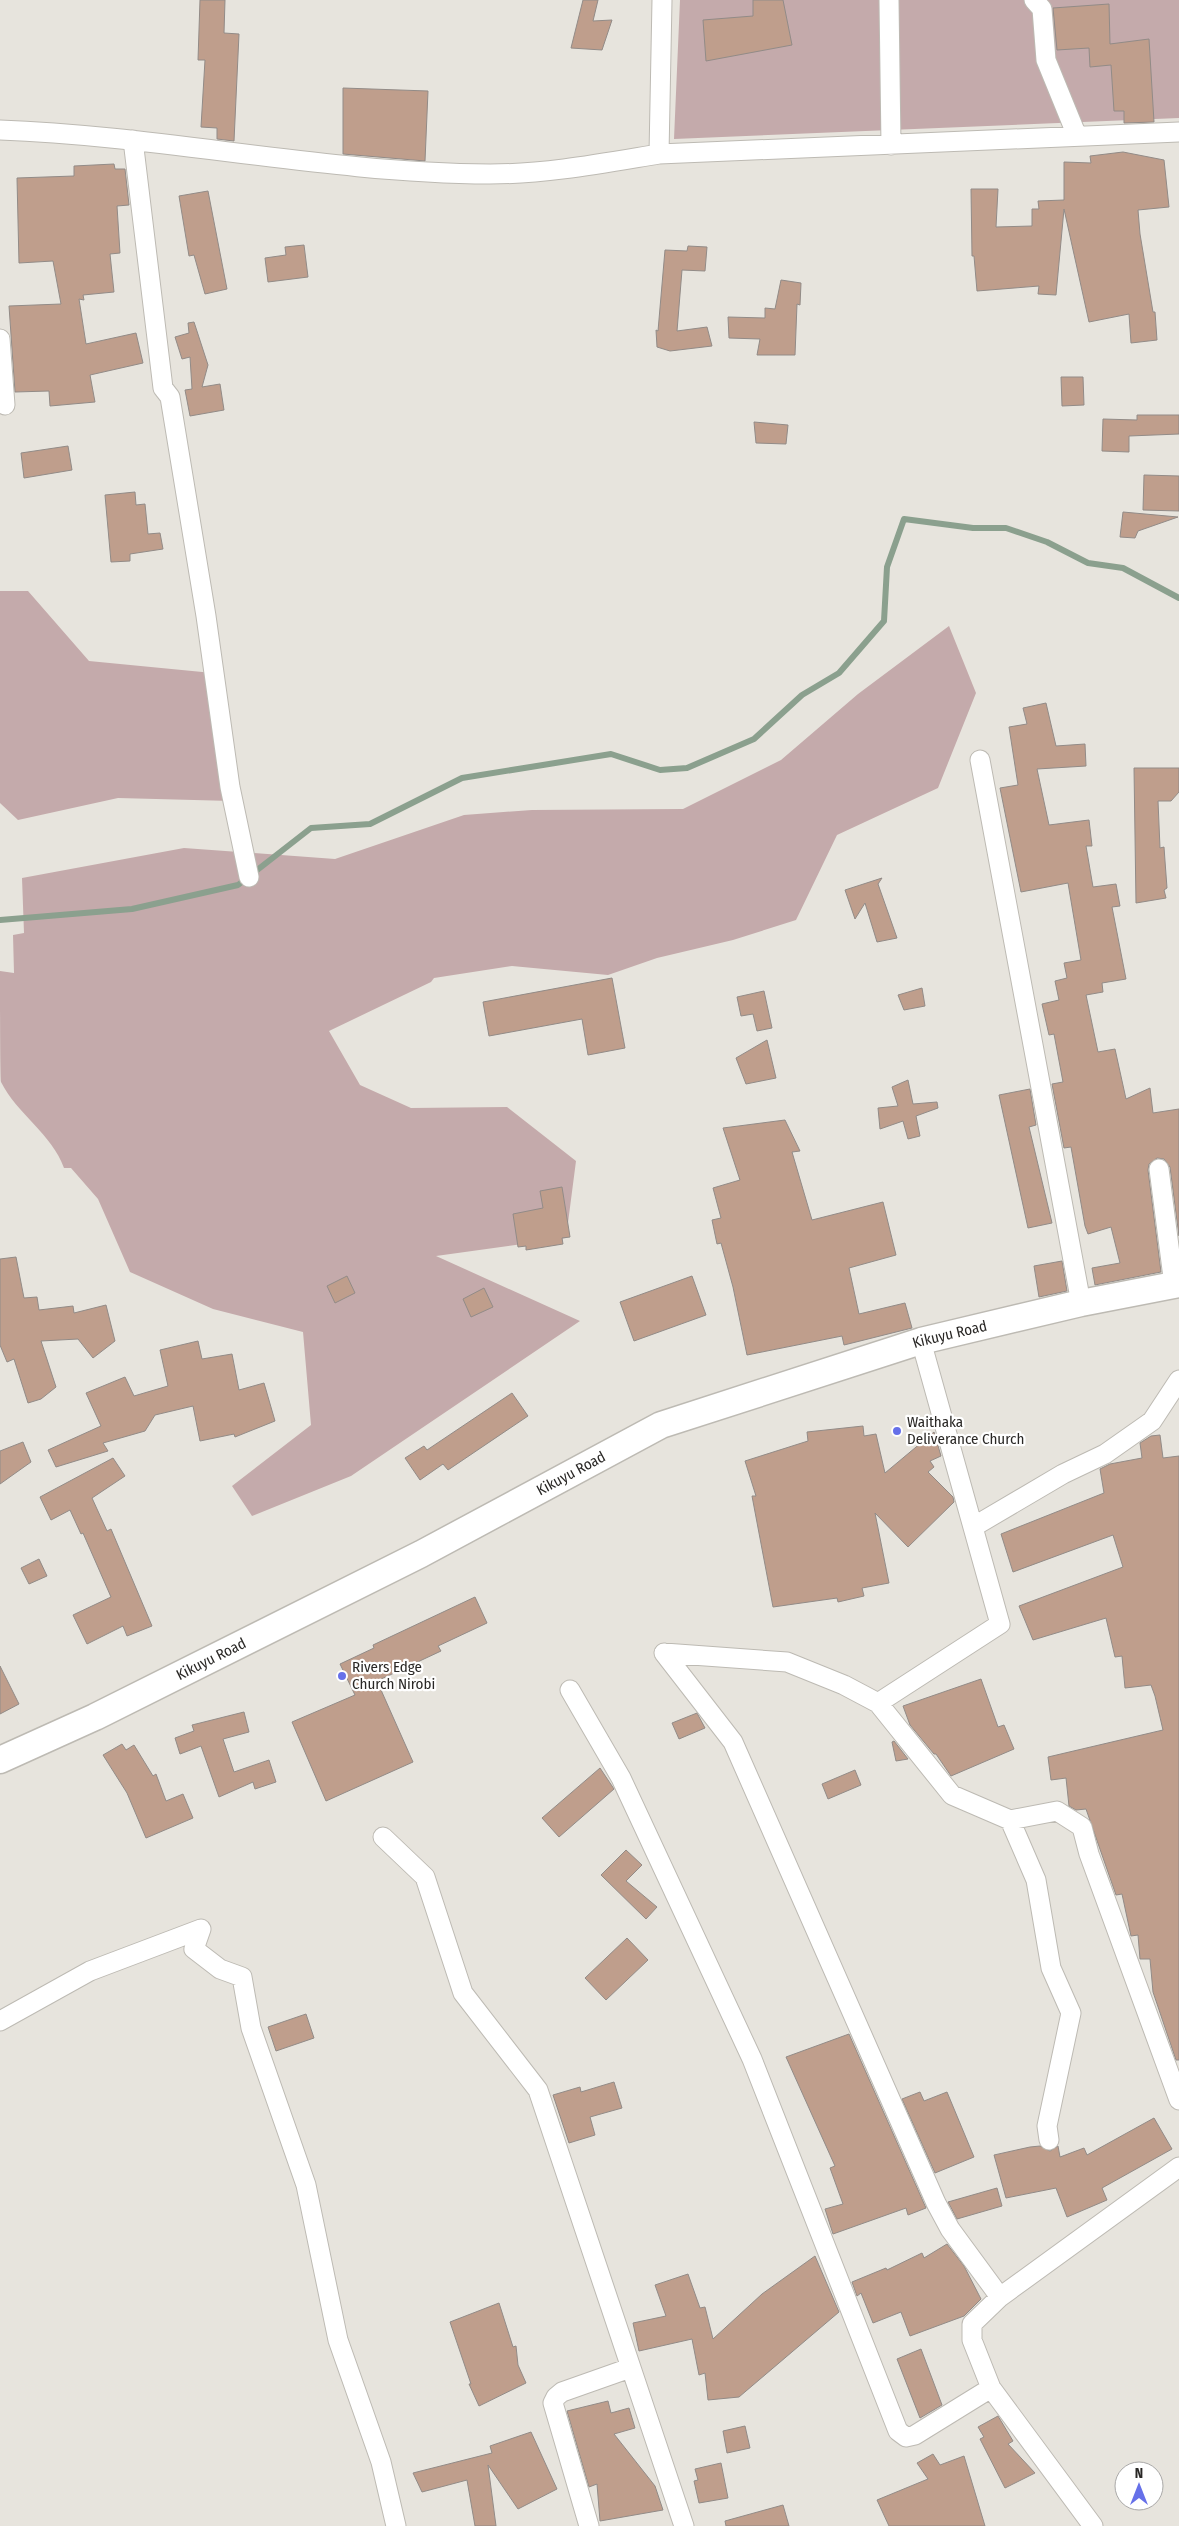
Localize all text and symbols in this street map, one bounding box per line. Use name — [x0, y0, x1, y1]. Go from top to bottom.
street label: Kikuyu Road — [910, 1317, 989, 1352]
place label: Waithaka Deliverance Church — [907, 1413, 1024, 1448]
marker: Waithaka Deliverance Church — [891, 1425, 903, 1437]
street label: Kikuyu Road — [533, 1448, 609, 1499]
street label: Kikuyu Road — [173, 1634, 249, 1684]
place label: Rivers Edge Church Nirobi — [352, 1658, 435, 1693]
marker: Rivers Edge Church Nirobi — [336, 1670, 348, 1682]
north arrow — [1114, 2461, 1164, 2511]
text: N — [1135, 2465, 1143, 2482]

